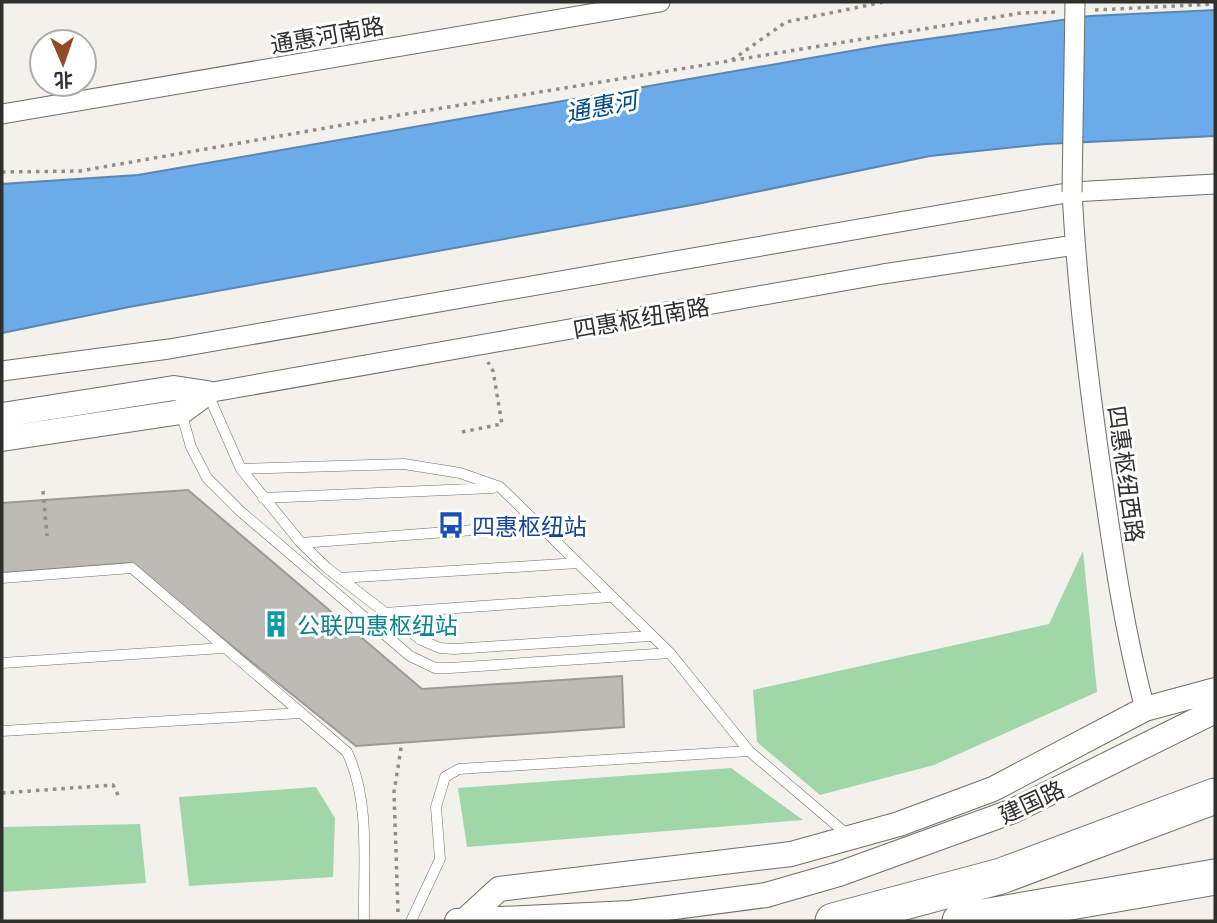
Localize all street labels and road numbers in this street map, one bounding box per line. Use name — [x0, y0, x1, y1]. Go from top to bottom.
street label: 通惠河南路 — [268, 9, 386, 59]
street label: 四惠枢纽南路 — [570, 290, 712, 344]
street label: 四惠枢纽西路 — [1102, 404, 1152, 544]
street label: 建国路 — [993, 772, 1069, 830]

